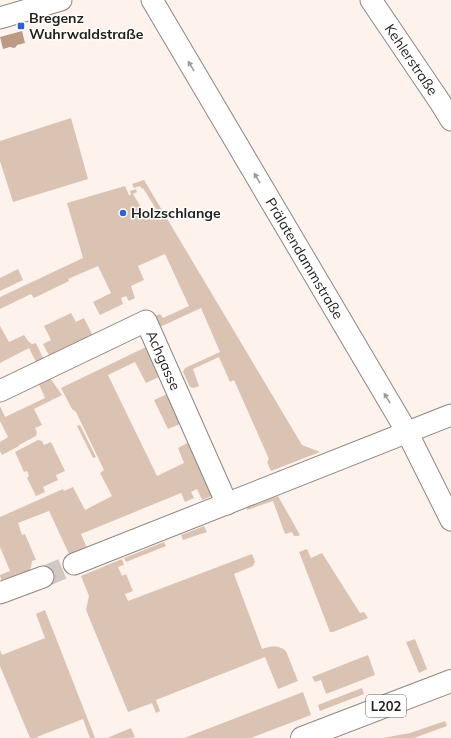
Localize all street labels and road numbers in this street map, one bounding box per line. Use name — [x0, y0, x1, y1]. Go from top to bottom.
street label: Kehlerstraße — [381, 21, 442, 99]
street label: Prälatendammstraße — [262, 194, 347, 322]
street label: Achgasse — [142, 328, 185, 393]
road number: L202 — [366, 695, 406, 717]

